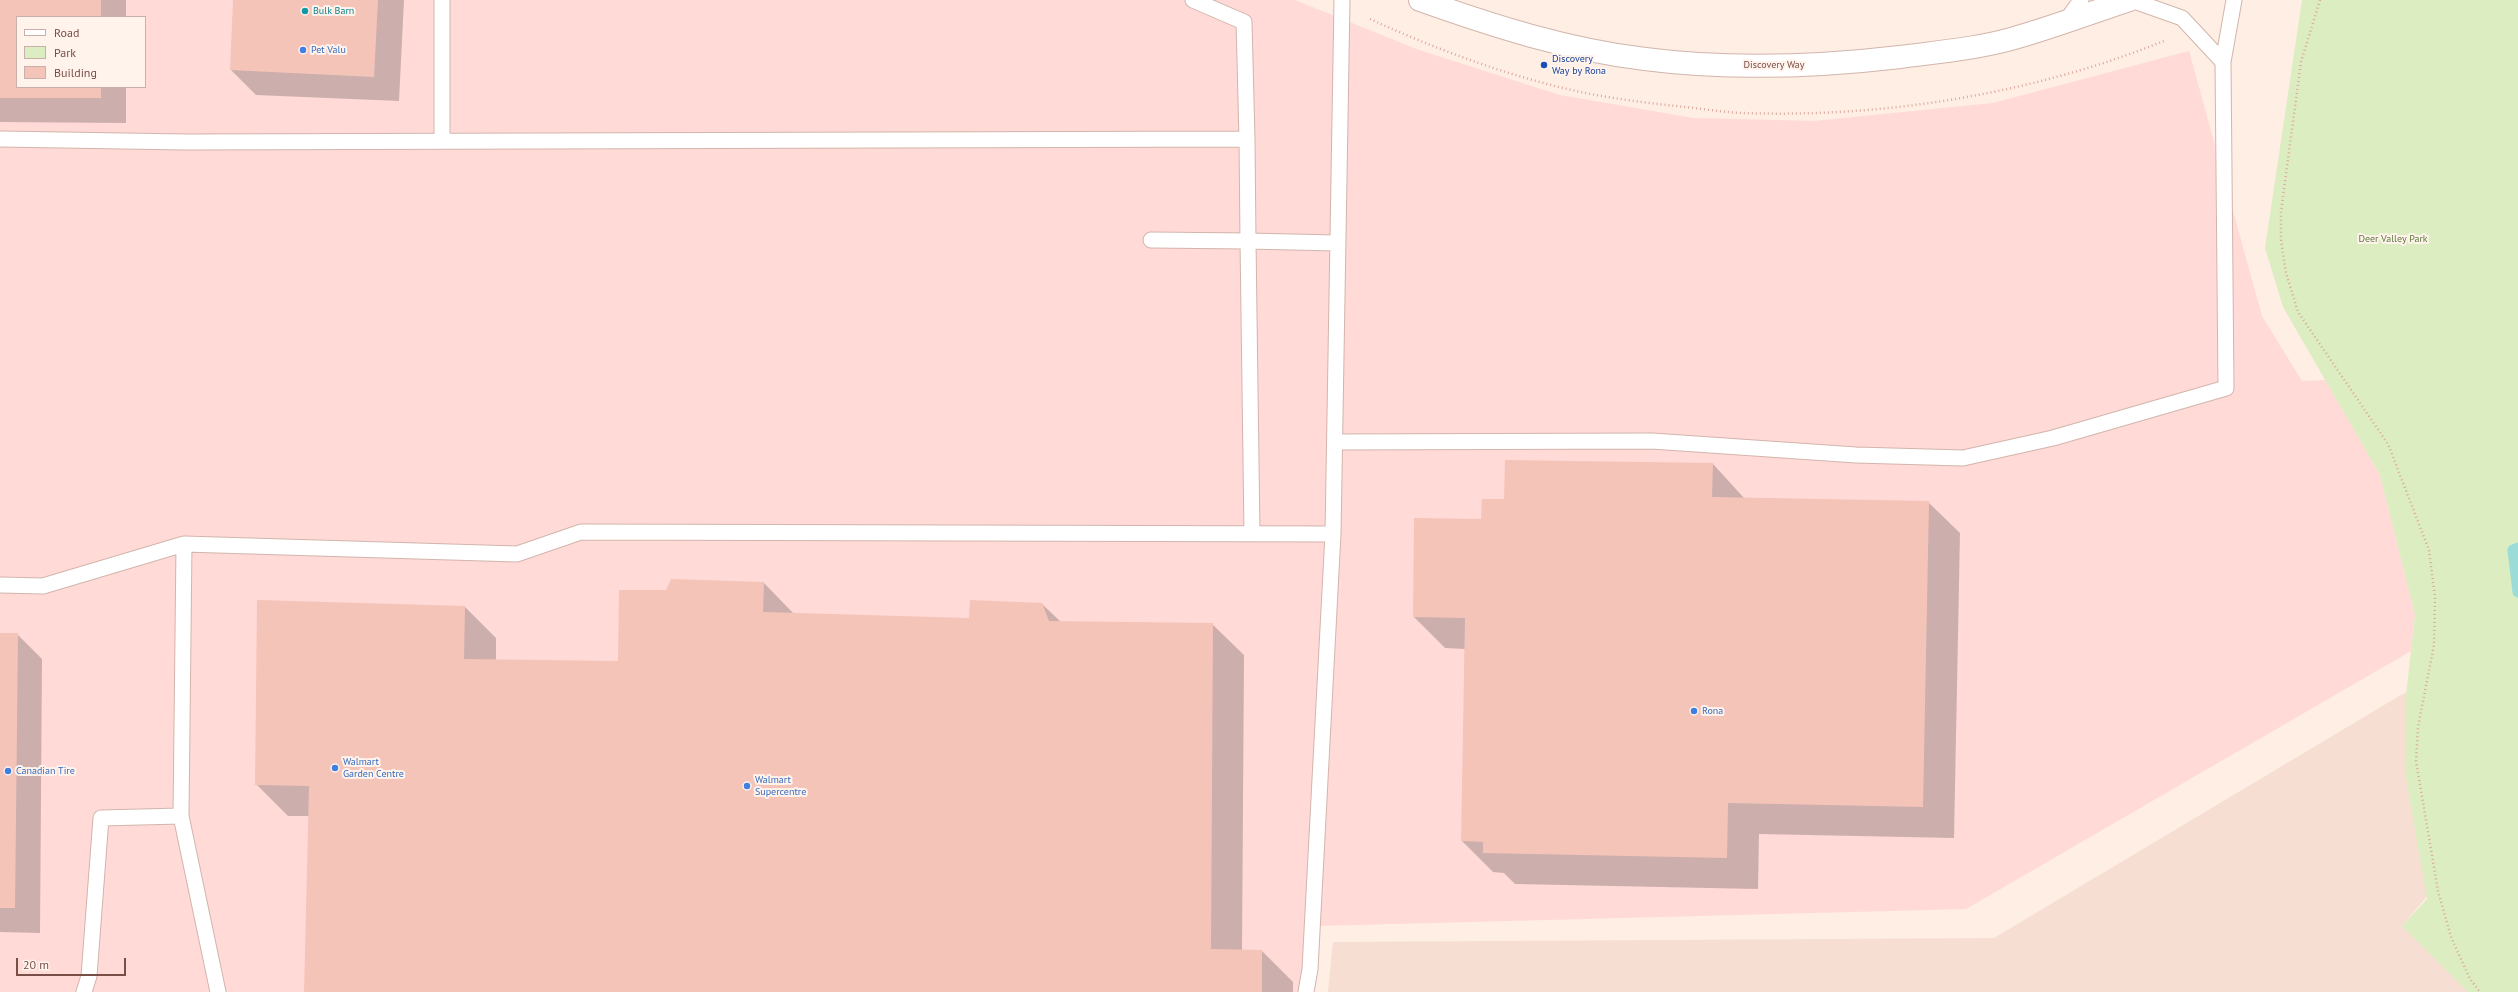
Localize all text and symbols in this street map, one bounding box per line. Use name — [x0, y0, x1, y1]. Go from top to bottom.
place label: Bulk Barn — [313, 5, 354, 17]
marker: Bulk Barn — [300, 6, 310, 16]
legend — [16, 16, 146, 88]
text: Road — [54, 25, 79, 40]
place label: Pet Valu — [311, 44, 346, 56]
text: Park — [54, 45, 76, 60]
marker: Pet Valu — [298, 45, 308, 55]
place label: Discovery Way by Rona — [1552, 53, 1606, 76]
street label: Discovery Way — [1744, 59, 1804, 71]
marker: Discovery Way by Rona — [1539, 60, 1549, 70]
text: Building — [54, 65, 97, 80]
park label: Deer Valley Park — [2358, 233, 2428, 245]
place label: Rona — [1702, 705, 1723, 717]
marker: Rona — [1689, 706, 1699, 716]
place label: Walmart Garden Centre — [343, 756, 404, 780]
marker: Walmart Garden Centre — [330, 763, 340, 773]
place label: Canadian Tire — [16, 765, 75, 777]
marker: Canadian Tire — [3, 766, 13, 776]
place label: Walmart Supercentre — [755, 774, 806, 798]
marker: Walmart Supercentre — [742, 781, 752, 791]
scale bar — [18, 950, 128, 976]
text: 20 m — [23, 957, 49, 972]

